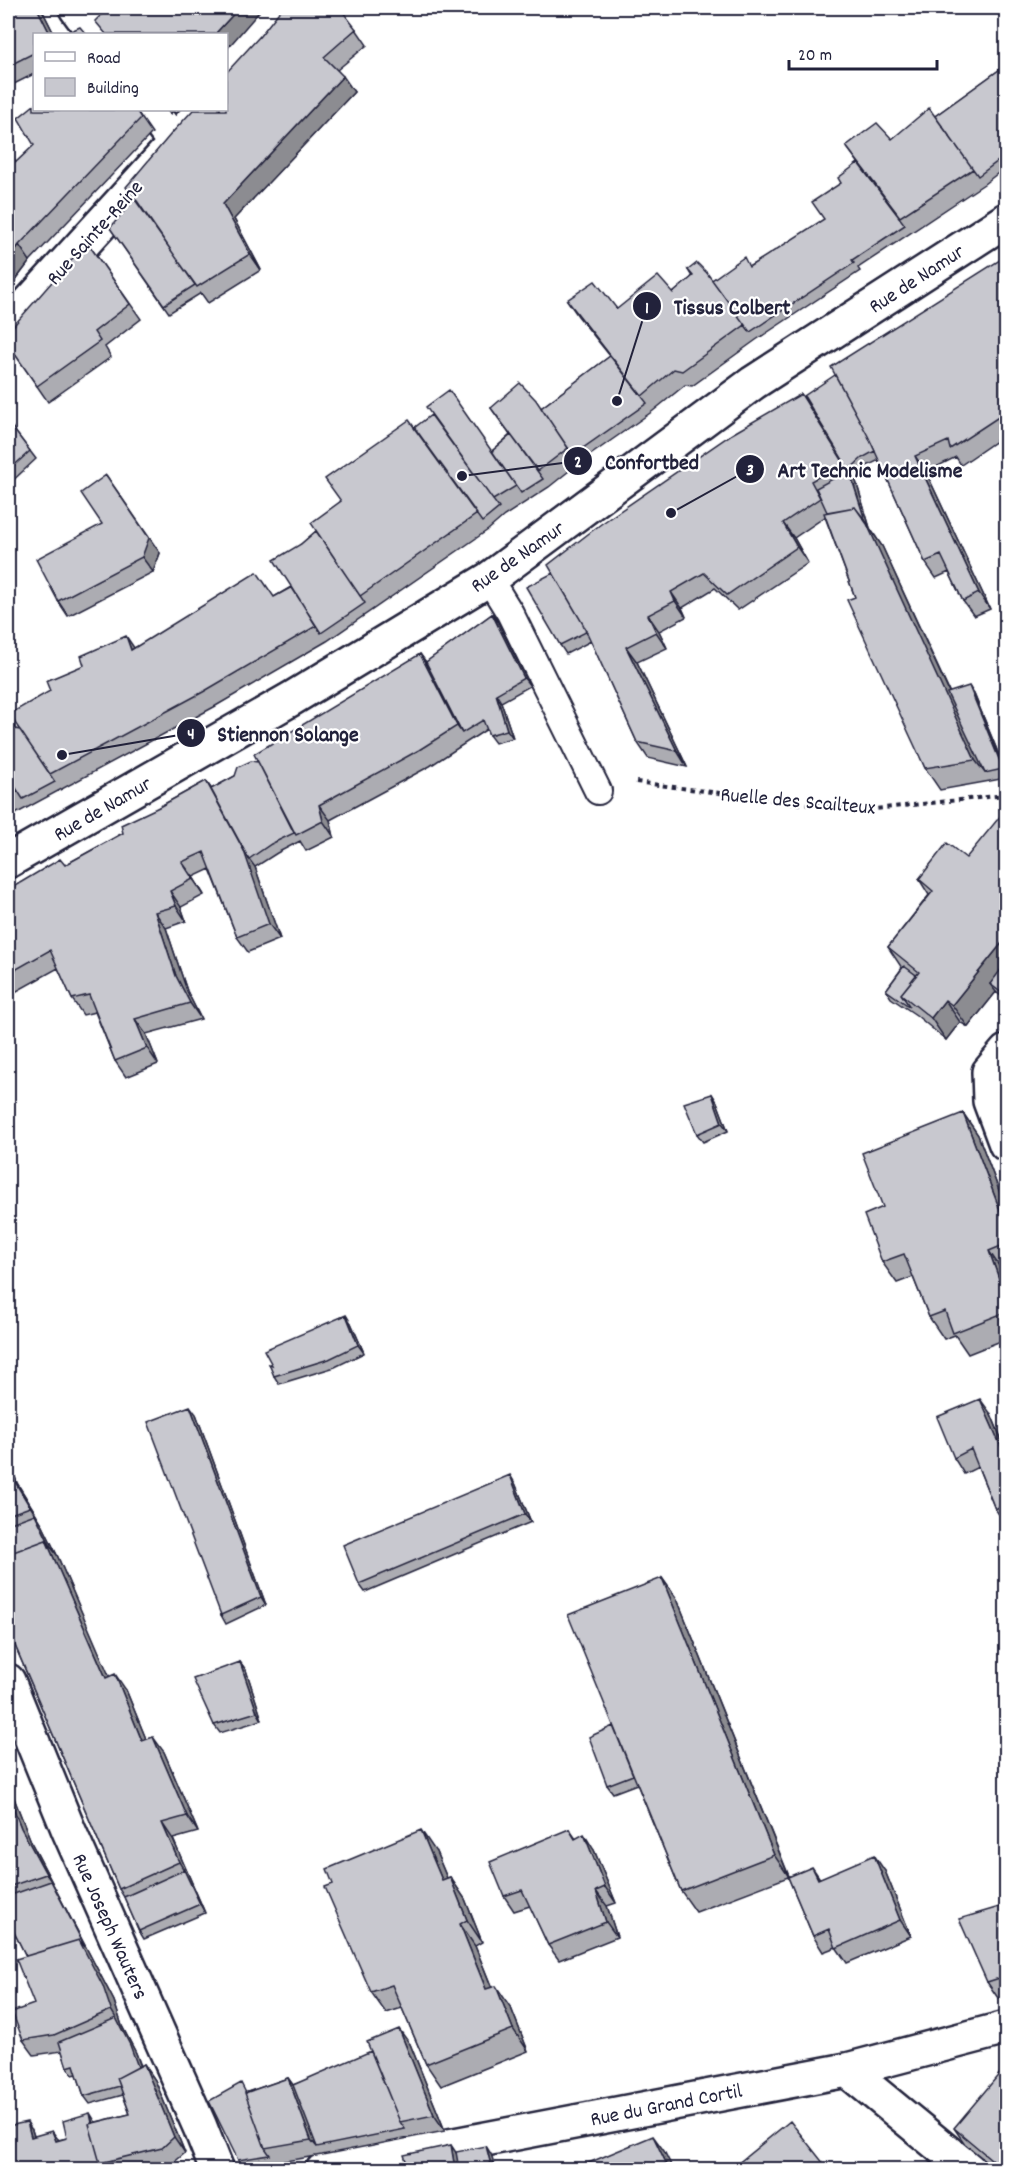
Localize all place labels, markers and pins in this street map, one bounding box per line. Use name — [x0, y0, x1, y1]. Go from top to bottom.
callout: Tissus Colbert — [632, 286, 802, 326]
callout: Confortbed — [563, 441, 711, 481]
callout: Art Technic Modelisme — [735, 449, 974, 489]
callout: Stiennon Solange — [176, 713, 371, 753]

